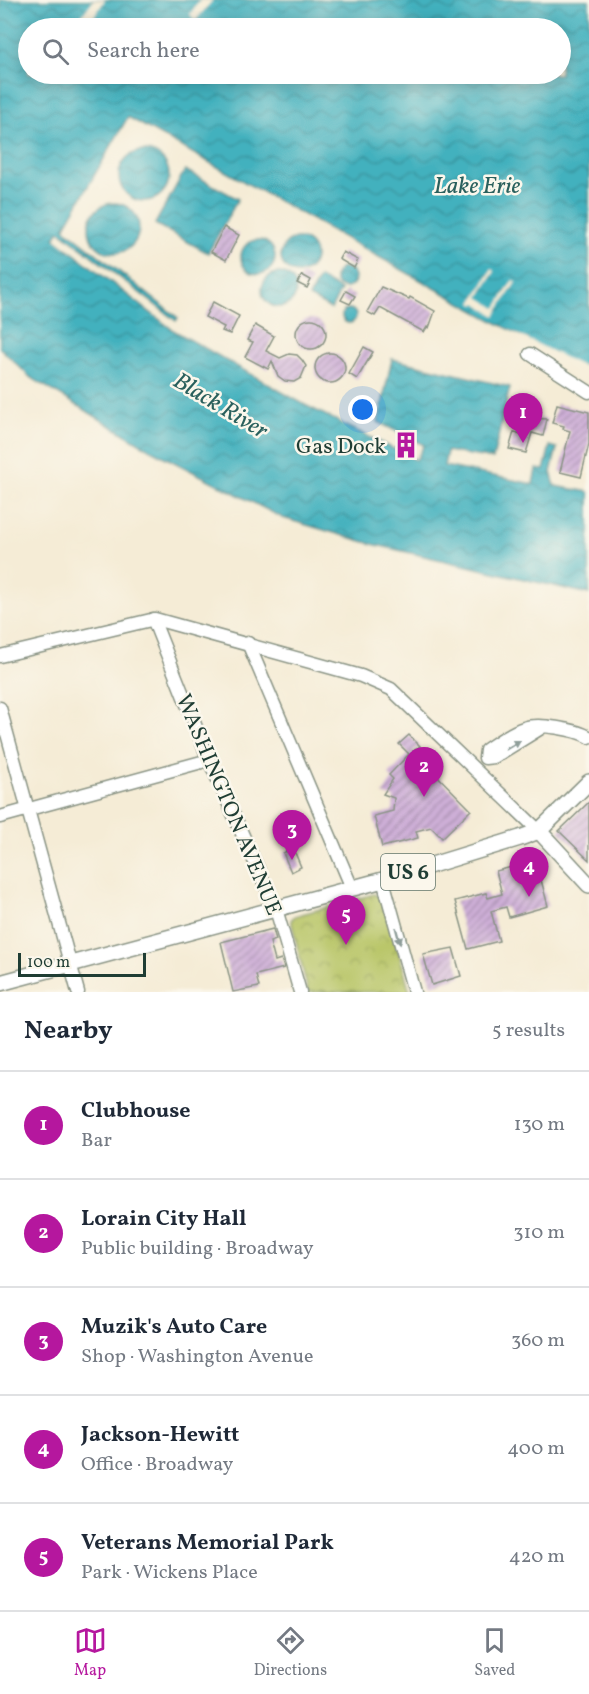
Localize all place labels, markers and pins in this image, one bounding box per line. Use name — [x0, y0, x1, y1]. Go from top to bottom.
pin: 1 — [504, 394, 542, 443]
building icon: Gas Dock — [391, 430, 421, 460]
place label: Gas Dock — [296, 432, 386, 463]
pin: 2 — [404, 748, 444, 797]
pin: 3 — [272, 810, 312, 860]
pin: 4 — [510, 848, 548, 897]
pin: 5 — [326, 896, 366, 945]

